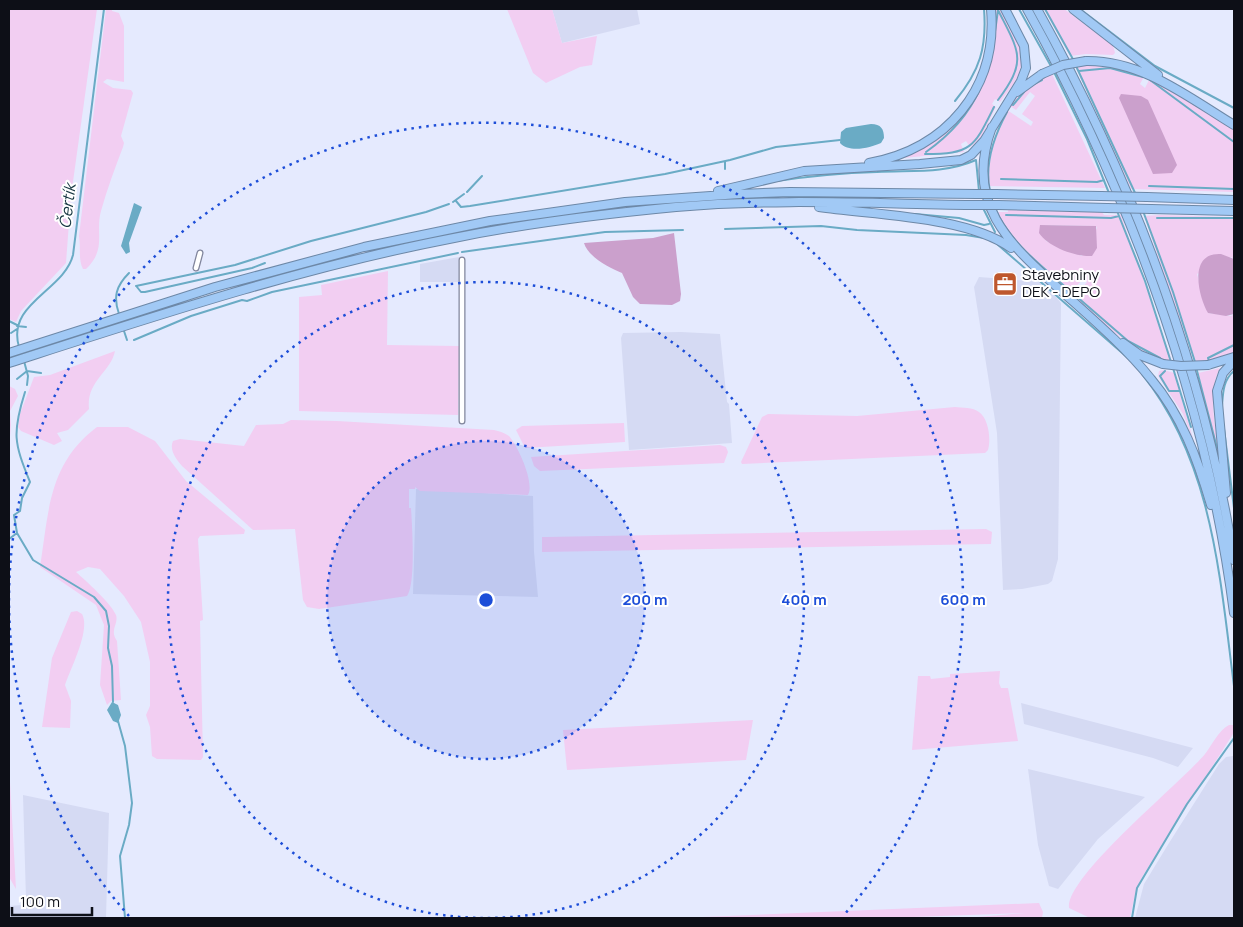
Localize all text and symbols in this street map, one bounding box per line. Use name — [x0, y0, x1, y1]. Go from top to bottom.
water label: Čertík — [53, 180, 81, 230]
place label: Stavebniny DEK - DEPO — [1022, 264, 1100, 302]
office icon: Stavebniny DEK - DEPO — [992, 271, 1018, 297]
text: 200 m — [622, 589, 668, 610]
text: 400 m — [781, 589, 827, 610]
text: 600 m — [940, 589, 986, 610]
centre of rings — [477, 591, 495, 609]
scale bar — [12, 884, 92, 916]
text: 100 m — [20, 891, 60, 912]

